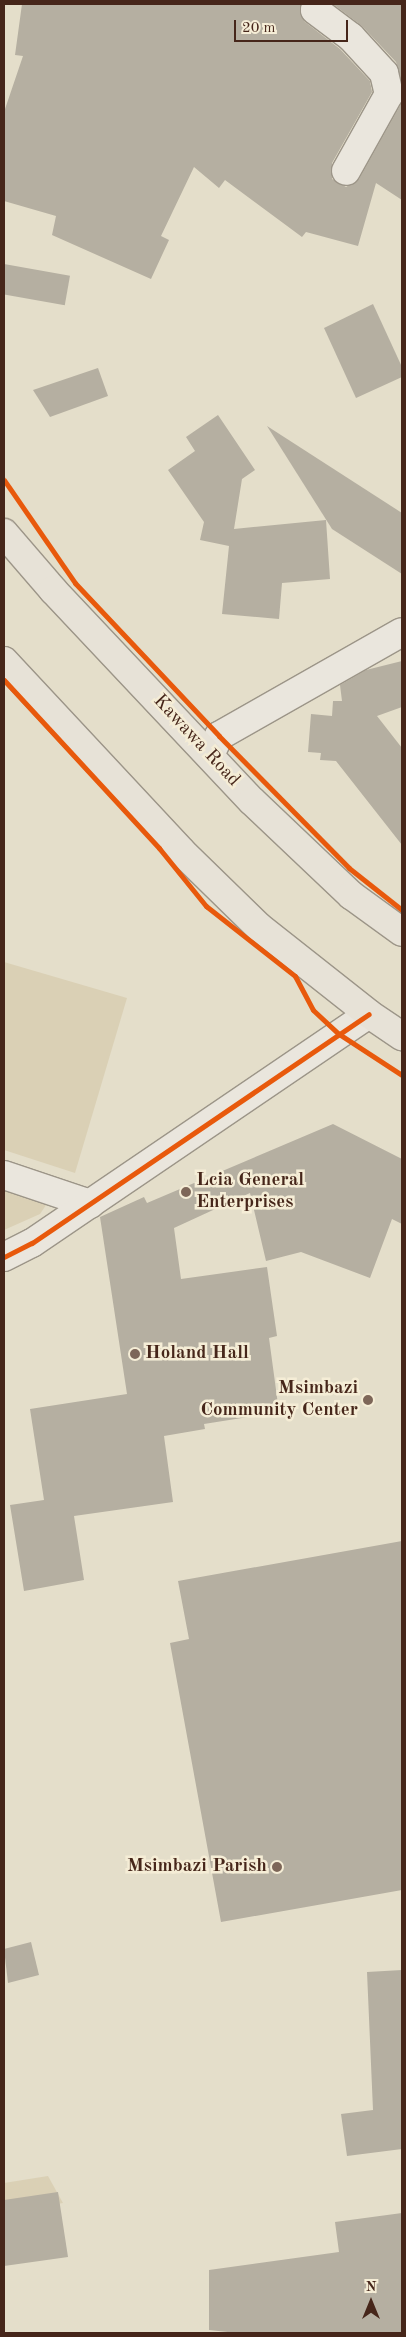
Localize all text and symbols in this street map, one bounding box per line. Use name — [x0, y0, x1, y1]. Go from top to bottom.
scale bar — [236, 10, 350, 42]
text: 20 m — [242, 21, 276, 36]
street label: Kawawa Road — [148, 690, 244, 792]
place label: Lcia General Enterprises — [196, 1170, 304, 1214]
marker: Lcia General Enterprises — [180, 1186, 192, 1198]
place label: Holand Hall — [145, 1343, 249, 1365]
marker: Holand Hall — [129, 1348, 141, 1360]
place label: Msimbazi Community Center — [200, 1378, 358, 1422]
marker: Msimbazi Community Center — [362, 1394, 374, 1406]
place label: Msimbazi Parish — [127, 1856, 267, 1878]
marker: Msimbazi Parish — [271, 1861, 283, 1873]
north arrow — [346, 2277, 396, 2327]
text: N — [366, 2280, 376, 2294]

